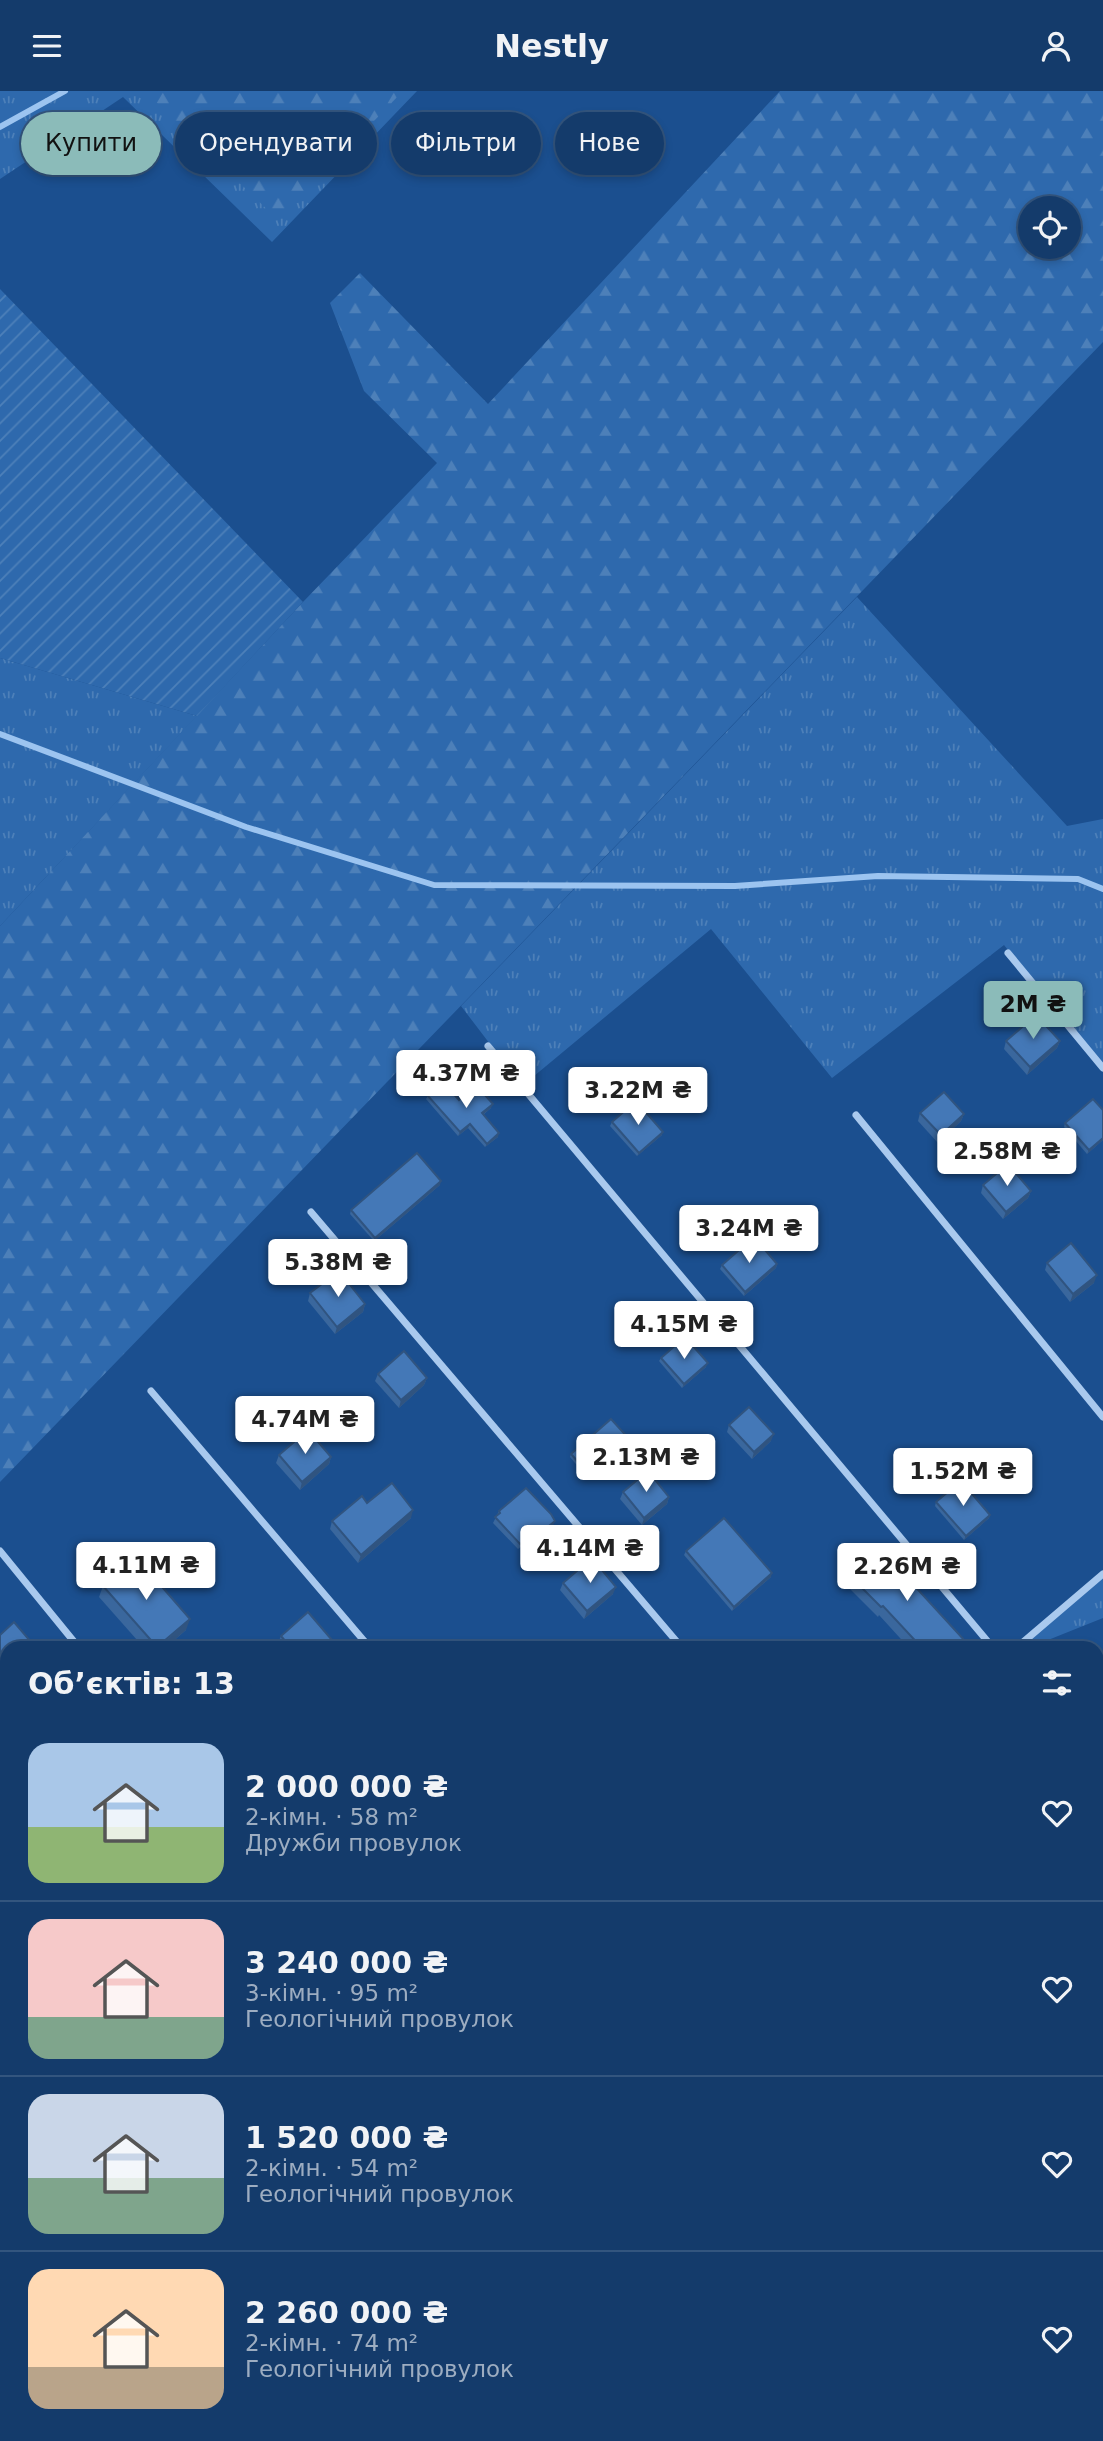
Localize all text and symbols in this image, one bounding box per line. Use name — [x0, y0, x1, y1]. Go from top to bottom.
icon: menu — [28, 27, 66, 65]
text: Nestly — [494, 27, 609, 65]
icon: person — [1037, 27, 1075, 65]
chip: Купити — [21, 112, 161, 175]
chip: Орендувати — [175, 112, 377, 175]
chip: Фільтри — [391, 112, 541, 175]
chip: Нове — [555, 112, 664, 175]
map controls — [1018, 196, 1081, 259]
button: locate — [1018, 196, 1081, 259]
pin: 2M ₴ — [992, 981, 1074, 1041]
text: 2M ₴ — [1000, 991, 1066, 1017]
pin: 4.37M ₴ — [401, 1051, 531, 1110]
text: 4.37M ₴ — [412, 1060, 520, 1086]
pin: 3.22M ₴ — [573, 1067, 703, 1127]
text: 3.22M ₴ — [584, 1077, 692, 1103]
pin: 2.58M ₴ — [942, 1129, 1072, 1188]
text: 2.58M ₴ — [953, 1138, 1061, 1164]
pin: 3.24M ₴ — [684, 1205, 814, 1265]
text: 3.24M ₴ — [695, 1215, 803, 1241]
pin: 5.38M ₴ — [273, 1239, 403, 1299]
text: 5.38M ₴ — [284, 1249, 392, 1275]
pin: 4.15M ₴ — [619, 1301, 749, 1361]
text: 4.15M ₴ — [630, 1311, 738, 1337]
pin: 4.74M ₴ — [240, 1397, 370, 1456]
text: 4.74M ₴ — [251, 1406, 359, 1432]
pin: 2.13M ₴ — [581, 1435, 711, 1494]
text: 2.13M ₴ — [592, 1444, 700, 1470]
pin: 1.52M ₴ — [898, 1449, 1028, 1508]
text: 1.52M ₴ — [909, 1458, 1017, 1484]
pin: 4.14M ₴ — [525, 1525, 655, 1585]
text: 4.14M ₴ — [536, 1535, 644, 1561]
pin: 4.11M ₴ — [81, 1543, 211, 1602]
pin: 2.26M ₴ — [842, 1543, 972, 1603]
text: 4.11M ₴ — [92, 1552, 200, 1578]
text: 2.26M ₴ — [853, 1553, 961, 1579]
icon: filters — [1038, 1664, 1076, 1702]
text: Об’єктів: 13 — [28, 1666, 235, 1701]
text: 2 000 000 ₴ — [245, 1769, 448, 1804]
icon: home — [84, 1771, 168, 1855]
icon: heart — [1038, 1794, 1076, 1832]
text: 2-кімн. · 58 m² — [245, 1804, 418, 1830]
text: Дружби провулок — [245, 1830, 462, 1856]
text: 3 240 000 ₴ — [245, 1945, 448, 1980]
icon: home — [84, 1947, 168, 2031]
icon: heart — [1038, 1970, 1076, 2008]
text: 3-кімн. · 95 m² — [245, 1980, 418, 2006]
text: Геологічний провулок — [245, 2006, 514, 2032]
text: 1 520 000 ₴ — [245, 2120, 448, 2155]
icon: home — [84, 2122, 168, 2206]
icon: heart — [1038, 2145, 1076, 2183]
text: 2-кімн. · 54 m² — [245, 2155, 418, 2181]
text: Геологічний провулок — [245, 2181, 514, 2207]
text: 2 260 000 ₴ — [245, 2295, 448, 2330]
icon: home — [84, 2297, 168, 2381]
icon: heart — [1038, 2320, 1076, 2358]
text: 2-кімн. · 74 m² — [245, 2330, 418, 2356]
text: Геологічний провулок — [245, 2356, 514, 2382]

